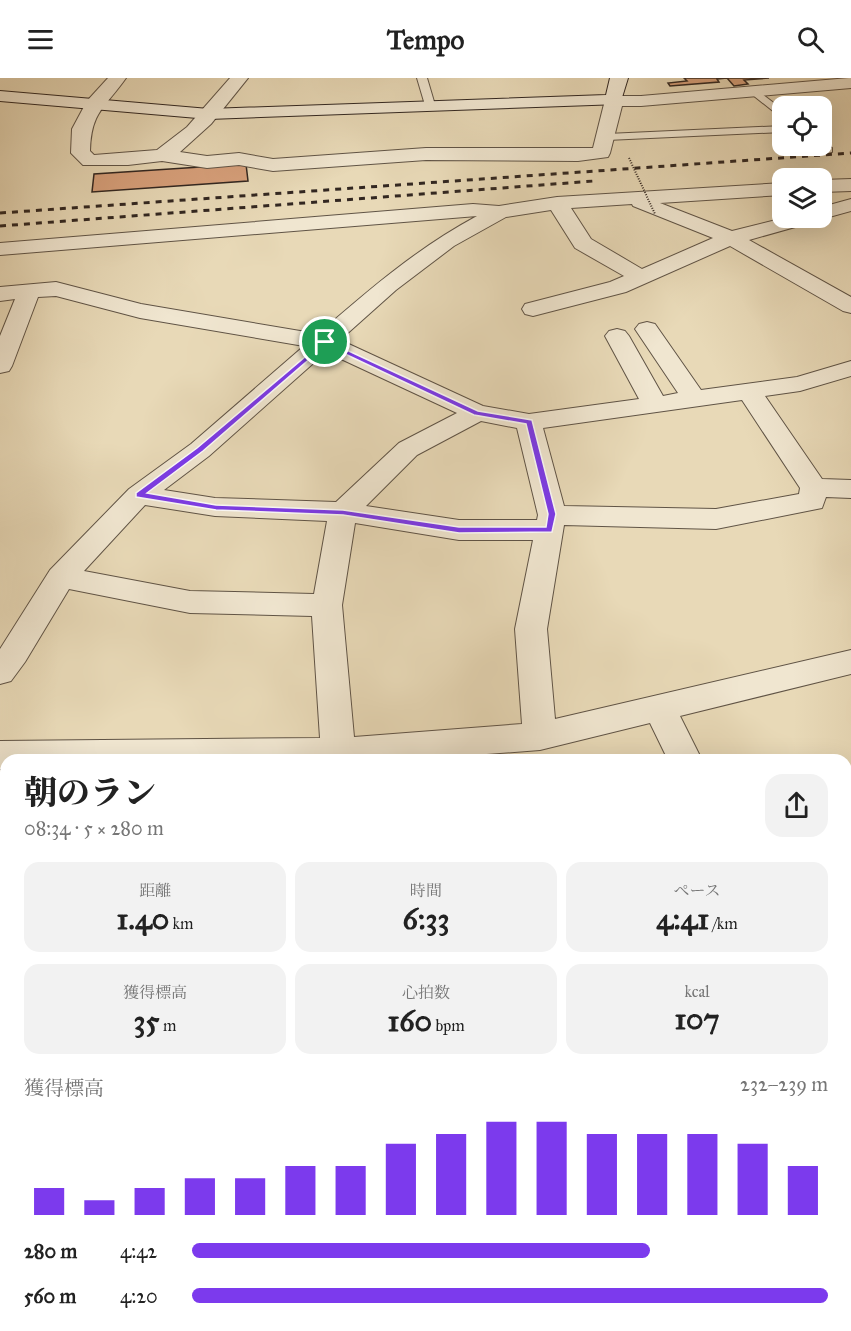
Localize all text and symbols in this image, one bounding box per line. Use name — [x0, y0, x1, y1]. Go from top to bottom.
icon: menu — [24, 23, 57, 56]
text: Tempo — [387, 23, 464, 56]
icon: search — [794, 23, 827, 56]
map controls — [772, 96, 832, 228]
button: locate — [772, 96, 832, 156]
button: layers — [772, 168, 832, 228]
pin — [299, 316, 350, 367]
icon: arrive — [308, 325, 341, 358]
text: 朝のラン — [24, 773, 156, 813]
button: share — [765, 774, 828, 837]
text: 08:34 · 5 × 280 m — [24, 816, 164, 840]
text: 距離 — [139, 881, 171, 900]
text: 時間 — [410, 881, 442, 900]
text: ペース — [673, 881, 721, 900]
text: 1.40 — [117, 901, 169, 937]
text: 6:33 — [403, 901, 449, 937]
text: 4:41 — [656, 901, 709, 937]
text: km — [169, 914, 193, 933]
text: /km — [709, 914, 738, 933]
text: kcal — [684, 982, 710, 1001]
text: 獲得標高 — [123, 983, 187, 1002]
text: 心拍数 — [402, 983, 450, 1002]
text: 107 — [674, 1001, 720, 1037]
text: 35 — [134, 1003, 160, 1039]
text: 160 — [387, 1003, 432, 1039]
text: m — [160, 1016, 176, 1035]
text: bpm — [432, 1016, 465, 1035]
text: 232–239 m — [740, 1072, 828, 1096]
text: 獲得標高 — [24, 1076, 104, 1100]
text: 280 m — [24, 1239, 77, 1263]
text: 4:42 — [120, 1239, 157, 1263]
text: 560 m — [24, 1284, 76, 1308]
text: 4:20 — [120, 1284, 158, 1308]

